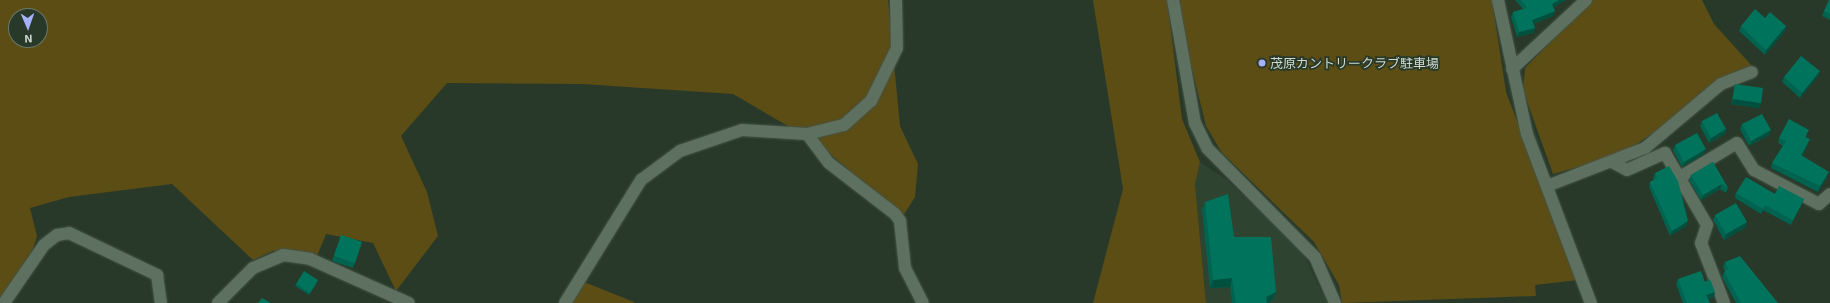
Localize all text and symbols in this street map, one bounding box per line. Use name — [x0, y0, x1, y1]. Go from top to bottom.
north arrow — [8, 8, 48, 48]
text: N — [24, 33, 33, 46]
place label: 茂原カントリークラブ駐車場 — [1270, 55, 1439, 71]
marker: 茂原カントリークラブ駐車場 — [1257, 58, 1267, 68]

